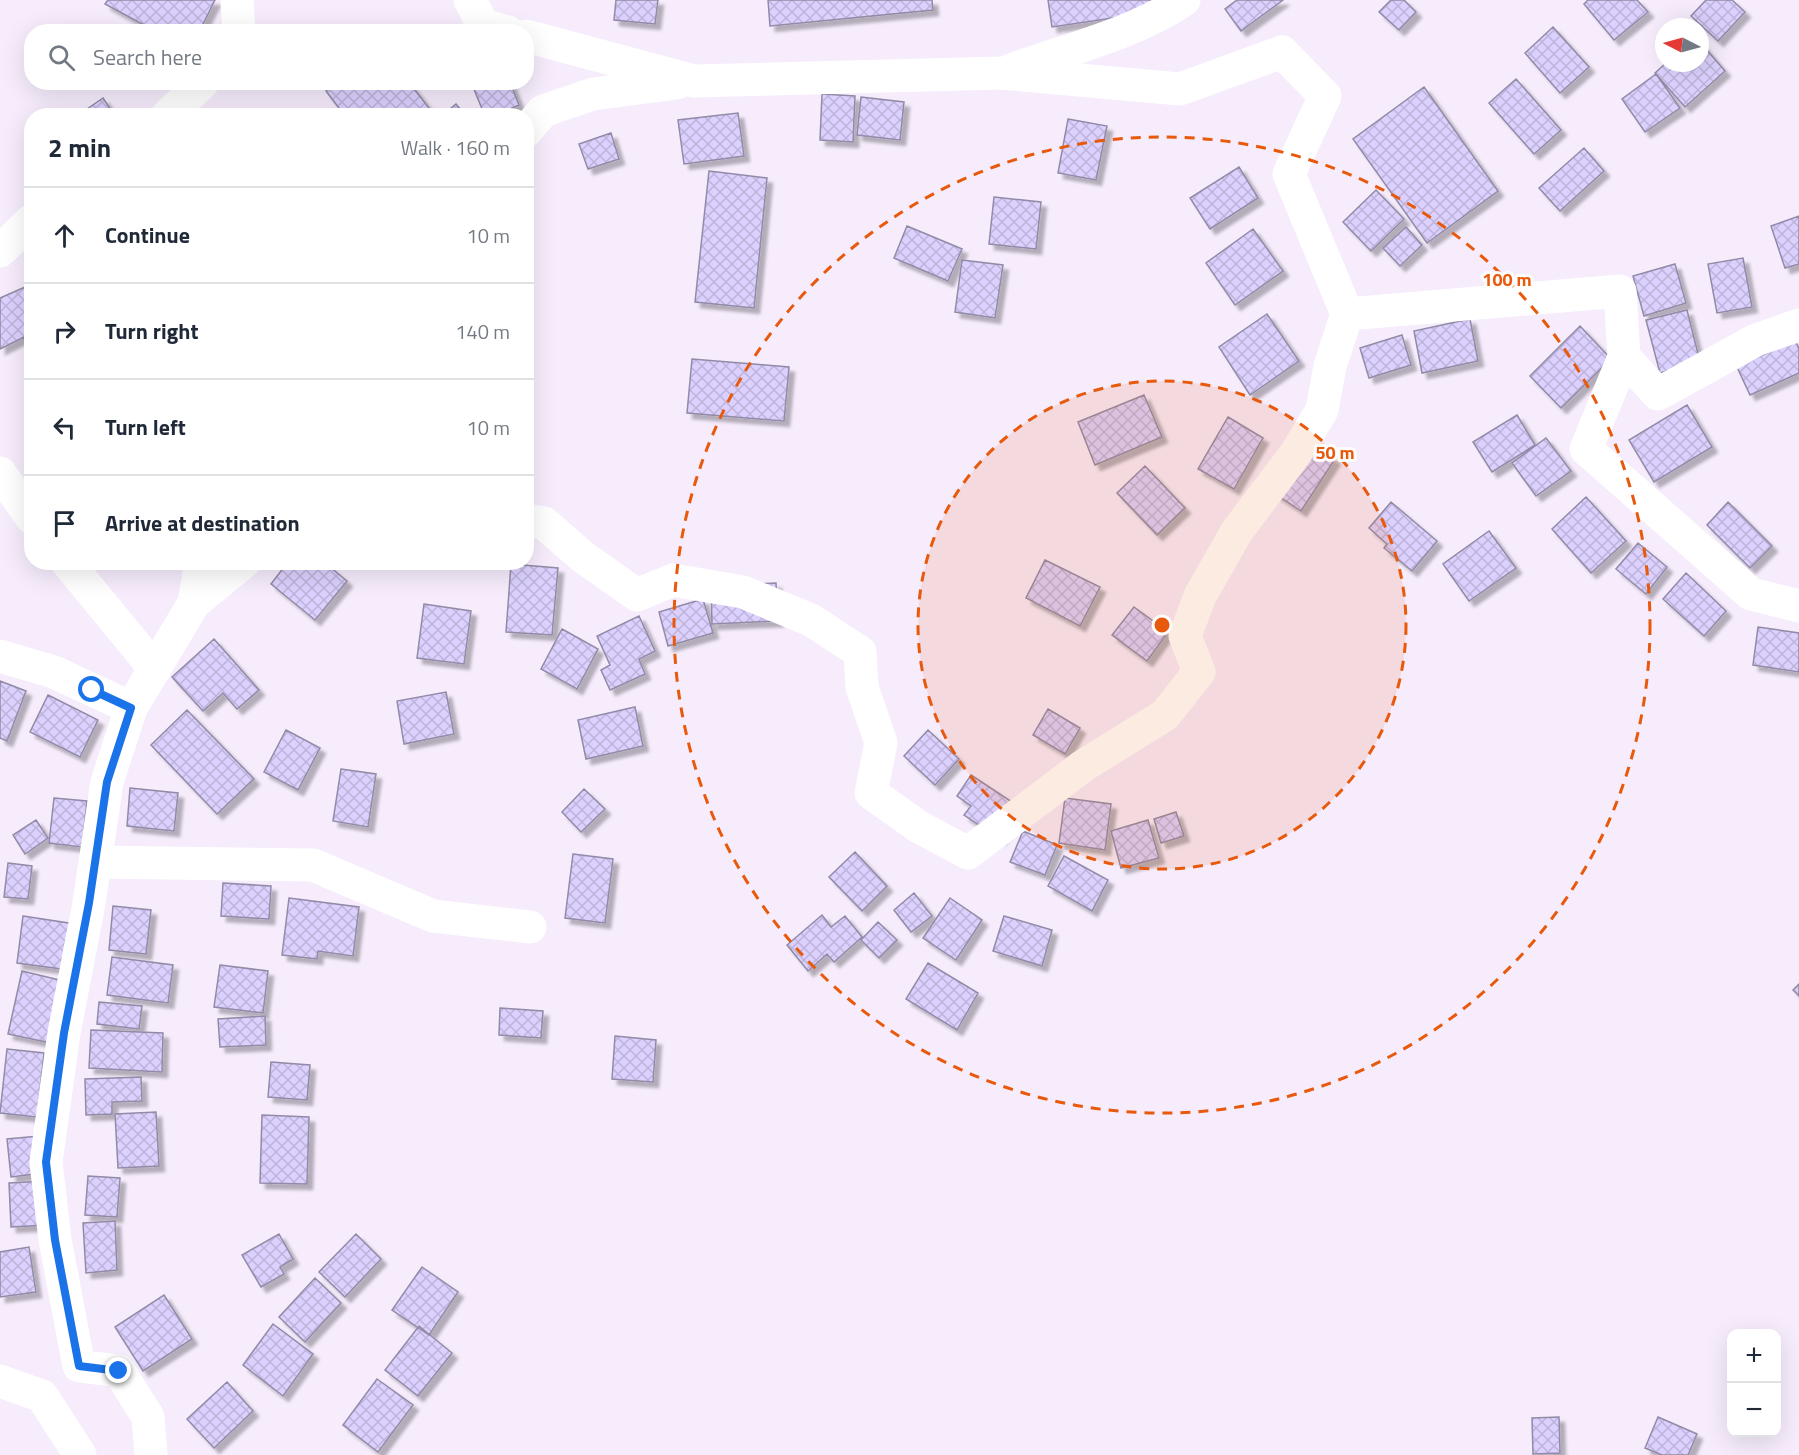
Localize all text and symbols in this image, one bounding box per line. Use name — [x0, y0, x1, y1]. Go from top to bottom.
north arrow — [1655, 18, 1709, 72]
search box — [24, 24, 534, 90]
text: Search here — [93, 40, 202, 74]
icon: search — [45, 41, 78, 74]
text: 2 min — [48, 128, 111, 167]
text: Walk · 160 m — [401, 132, 510, 163]
text: Continue — [105, 218, 190, 252]
icon: ahead — [48, 219, 81, 252]
text: 10 m — [466, 220, 510, 251]
text: 100 m — [1482, 266, 1532, 293]
text: Turn right — [105, 314, 199, 348]
icon: right — [48, 315, 81, 348]
text: 140 m — [455, 316, 510, 347]
text: Turn left — [105, 410, 186, 444]
icon: left — [48, 411, 81, 444]
text: 10 m — [466, 412, 510, 443]
text: 50 m — [1315, 439, 1355, 466]
text: Arrive at destination — [105, 506, 300, 540]
icon: arrive — [48, 507, 81, 540]
centre of rings — [1152, 615, 1172, 635]
route start — [78, 676, 104, 702]
map controls — [1727, 1329, 1781, 1437]
button: + — [1727, 1329, 1781, 1383]
route end — [105, 1357, 131, 1383]
button: − — [1727, 1383, 1781, 1437]

